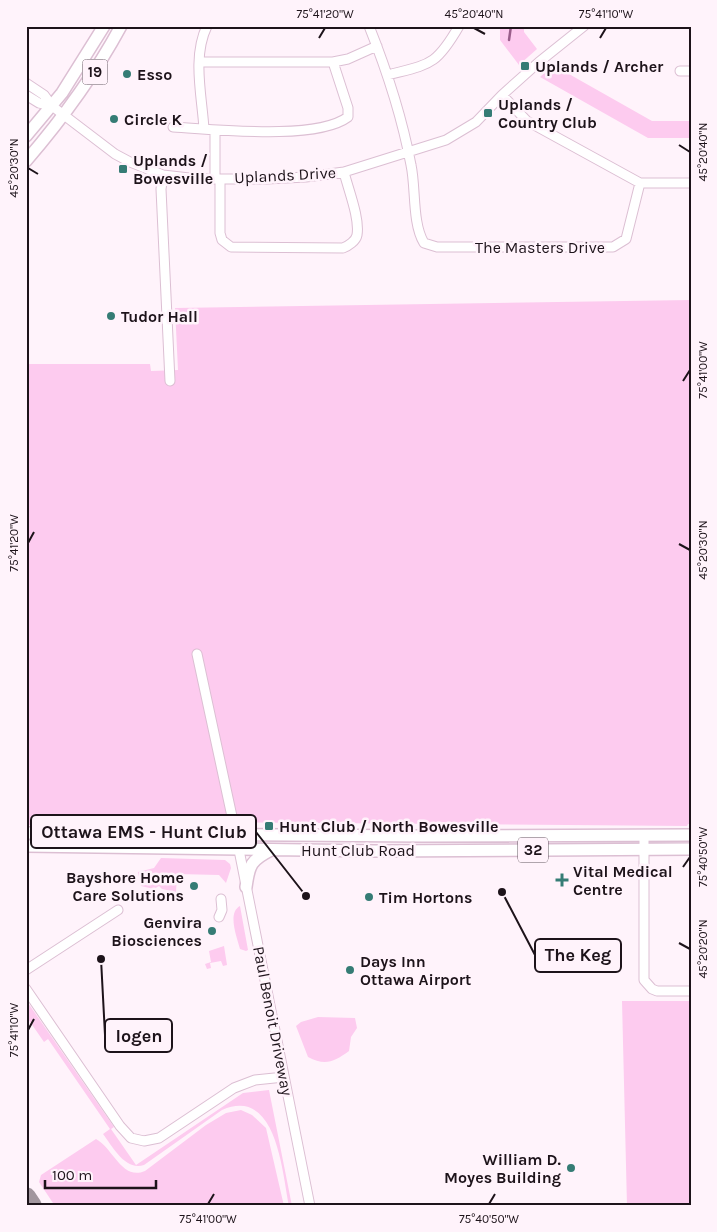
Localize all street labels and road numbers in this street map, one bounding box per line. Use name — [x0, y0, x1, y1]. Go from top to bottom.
road number: 19 — [82, 60, 108, 84]
street label: Uplands Drive — [234, 163, 336, 187]
street label: The Masters Drive — [475, 238, 605, 257]
road number: 32 — [518, 838, 548, 862]
street label: Hunt Club Road — [301, 841, 415, 860]
street label: Paul Benoit Driveway — [249, 945, 297, 1098]

